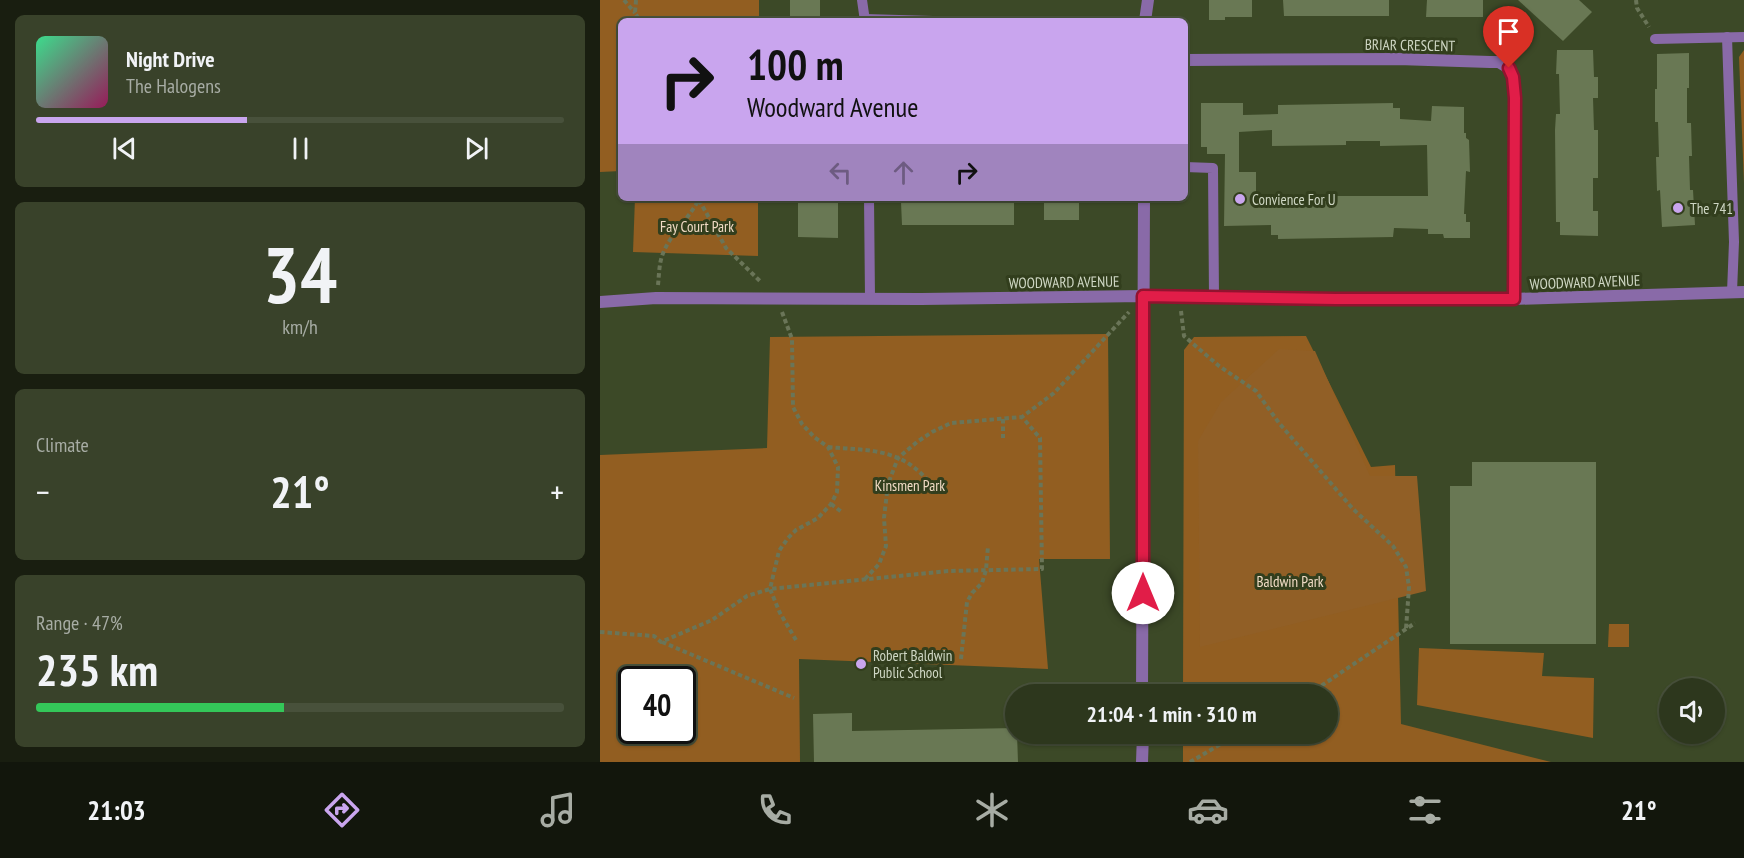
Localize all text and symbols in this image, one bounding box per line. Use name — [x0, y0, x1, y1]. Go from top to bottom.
pin — [1483, 6, 1534, 68]
icon: arrive — [1492, 15, 1525, 48]
street label: BRIAR CRESCENT — [1365, 35, 1456, 55]
text: 100 m — [747, 37, 844, 92]
icon: right — [648, 42, 726, 120]
text: Night Drive — [126, 45, 215, 73]
text: The Halogens — [126, 73, 221, 99]
text: Woodward Avenue — [747, 90, 918, 124]
icon: previous — [108, 132, 141, 165]
icon: pause — [284, 132, 317, 165]
icon: next — [460, 132, 493, 165]
icon: left — [824, 156, 857, 189]
icon: ahead — [887, 156, 920, 189]
icon: right — [950, 156, 983, 189]
place label: Convience For U — [1252, 190, 1336, 209]
marker: Convience For U — [1233, 192, 1247, 206]
place label: The 741 — [1690, 199, 1733, 218]
marker: The 741 — [1671, 201, 1685, 215]
park label: Fay Court Park — [660, 217, 734, 236]
text: 34 — [263, 224, 337, 325]
street label: WOODWARD AVENUE — [1529, 271, 1641, 293]
street label: WOODWARD AVENUE — [1008, 272, 1120, 292]
text: km/h — [282, 314, 318, 340]
text: Climate — [36, 432, 89, 458]
text: 21° — [270, 462, 330, 520]
text: − — [36, 470, 50, 513]
text: + — [550, 470, 564, 513]
park label: Kinsmen Park — [875, 476, 945, 495]
position arrow — [1111, 561, 1175, 625]
park label: Baldwin Park — [1256, 572, 1324, 591]
text: Range · 47% — [36, 610, 123, 636]
text: 235 km — [36, 640, 158, 698]
place label: Robert Baldwin Public School — [873, 646, 952, 682]
marker: Robert Baldwin Public School — [854, 657, 868, 671]
speed limit sign: 40 — [618, 666, 696, 744]
map controls — [1659, 678, 1725, 744]
button: sound — [1659, 678, 1725, 744]
text: 21:04 · 1 min · 310 m — [1086, 700, 1257, 728]
icon: directions — [321, 789, 363, 831]
icon: music — [537, 789, 579, 831]
icon: phone — [754, 789, 796, 831]
icon: climate — [971, 789, 1013, 831]
icon: car — [1187, 789, 1229, 831]
icon: filters — [1404, 789, 1446, 831]
text: 21:03 — [87, 793, 146, 827]
text: 21° — [1621, 793, 1657, 827]

